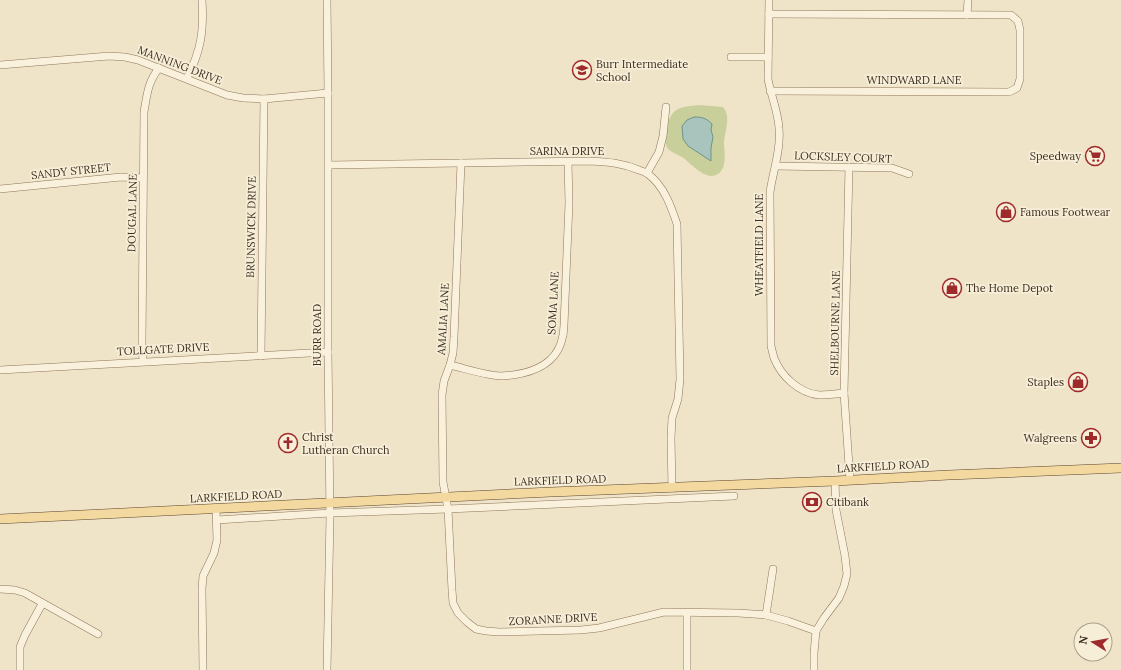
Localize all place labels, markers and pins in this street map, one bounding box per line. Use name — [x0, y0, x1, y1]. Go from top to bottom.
place label: Burr Intermediate School — [596, 57, 688, 84]
school or university icon: Burr Intermediate School — [571, 59, 593, 81]
supermarket icon: Speedway — [1084, 145, 1106, 167]
place label: Speedway — [1030, 149, 1081, 163]
shop icon: Famous Footwear — [995, 201, 1017, 223]
place label: Famous Footwear — [1020, 205, 1111, 219]
shop icon: The Home Depot — [941, 277, 963, 299]
place label: The Home Depot — [966, 281, 1054, 295]
shop icon: Staples — [1067, 371, 1089, 393]
place label: Staples — [1027, 375, 1064, 389]
pharmacy icon: Walgreens — [1080, 427, 1102, 449]
place label: Christ Lutheran Church — [302, 430, 390, 457]
place label: Walgreens — [1023, 431, 1077, 445]
church icon: Christ Lutheran Church — [277, 432, 299, 454]
bank icon: Citibank — [801, 491, 823, 513]
place label: Citibank — [826, 495, 869, 509]

